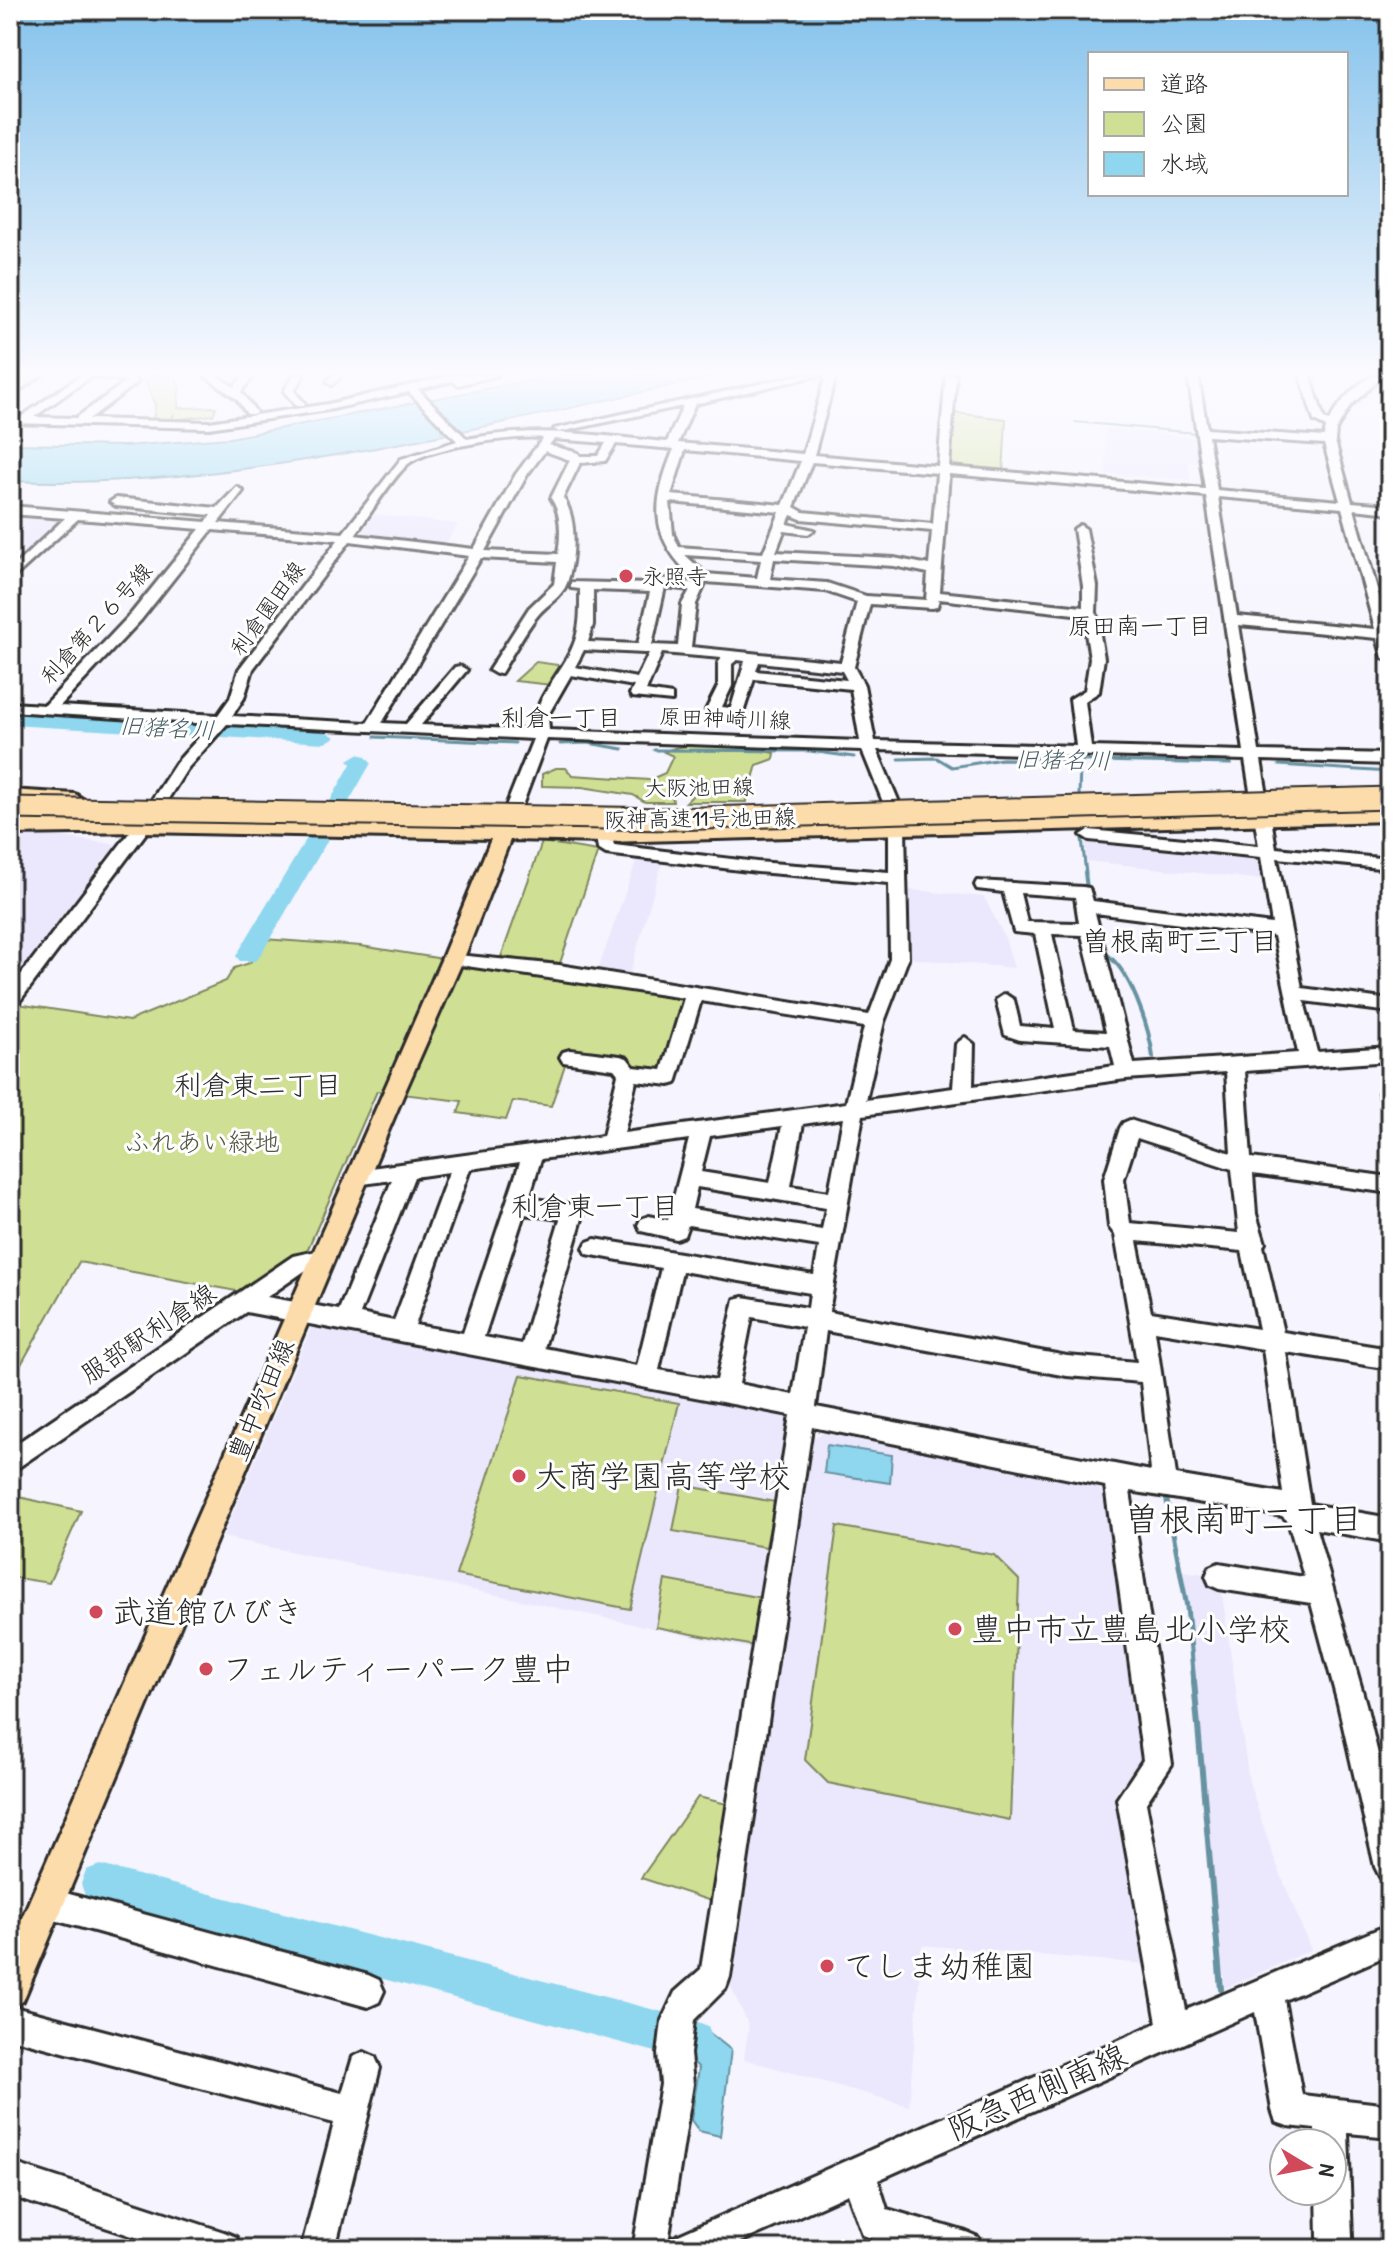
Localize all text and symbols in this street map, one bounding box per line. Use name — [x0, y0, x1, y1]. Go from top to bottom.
legend — [1088, 52, 1348, 196]
text: 道路 — [1160, 67, 1208, 99]
text: 公園 — [1160, 107, 1208, 139]
text: 水域 — [1160, 147, 1208, 179]
street label: 利倉園田線 — [223, 555, 311, 661]
street label: 利倉第２６号線 — [33, 556, 159, 690]
place label: 永照寺 — [642, 561, 708, 591]
marker: 永照寺 — [617, 567, 635, 585]
district label: 原田南一丁目 — [1068, 609, 1212, 641]
district label: 利倉一丁目 — [501, 701, 621, 733]
street label: 原田神崎川線 — [659, 701, 791, 735]
water label: 旧猪名川 — [118, 709, 216, 745]
water label: 旧猪名川 — [1015, 742, 1111, 776]
street label: 大阪池田線 — [644, 771, 754, 803]
street label: 阪神高速11号池田線 — [604, 801, 796, 835]
district label: 曽根南町三丁目 — [1082, 922, 1278, 960]
district label: 利倉東二丁目 — [174, 1066, 342, 1104]
park label: ふれあい緑地 — [124, 1124, 280, 1159]
district label: 利倉東一丁目 — [511, 1187, 679, 1225]
street label: 服部駅利倉線 — [73, 1274, 222, 1391]
street label: 豊中吹田線 — [219, 1333, 302, 1466]
place label: 大商学園高等学校 — [535, 1454, 791, 1497]
marker: 大商学園高等学校 — [510, 1467, 528, 1485]
district label: 曽根南町二丁目 — [1125, 1496, 1363, 1542]
place label: 武道館ひびき — [112, 1590, 304, 1633]
marker: 武道館ひびき — [87, 1603, 105, 1621]
place label: 豊中市立豊島北小学校 — [971, 1607, 1291, 1650]
marker: 豊中市立豊島北小学校 — [946, 1620, 964, 1638]
place label: フェルティーパーク豊中 — [222, 1647, 574, 1690]
marker: フェルティーパーク豊中 — [197, 1660, 215, 1678]
place label: てしま幼稚園 — [843, 1944, 1035, 1987]
marker: てしま幼稚園 — [818, 1957, 836, 1975]
street label: 阪急西側南線 — [940, 2033, 1133, 2150]
north arrow — [1268, 2127, 1348, 2207]
text: N — [1312, 2162, 1343, 2179]

